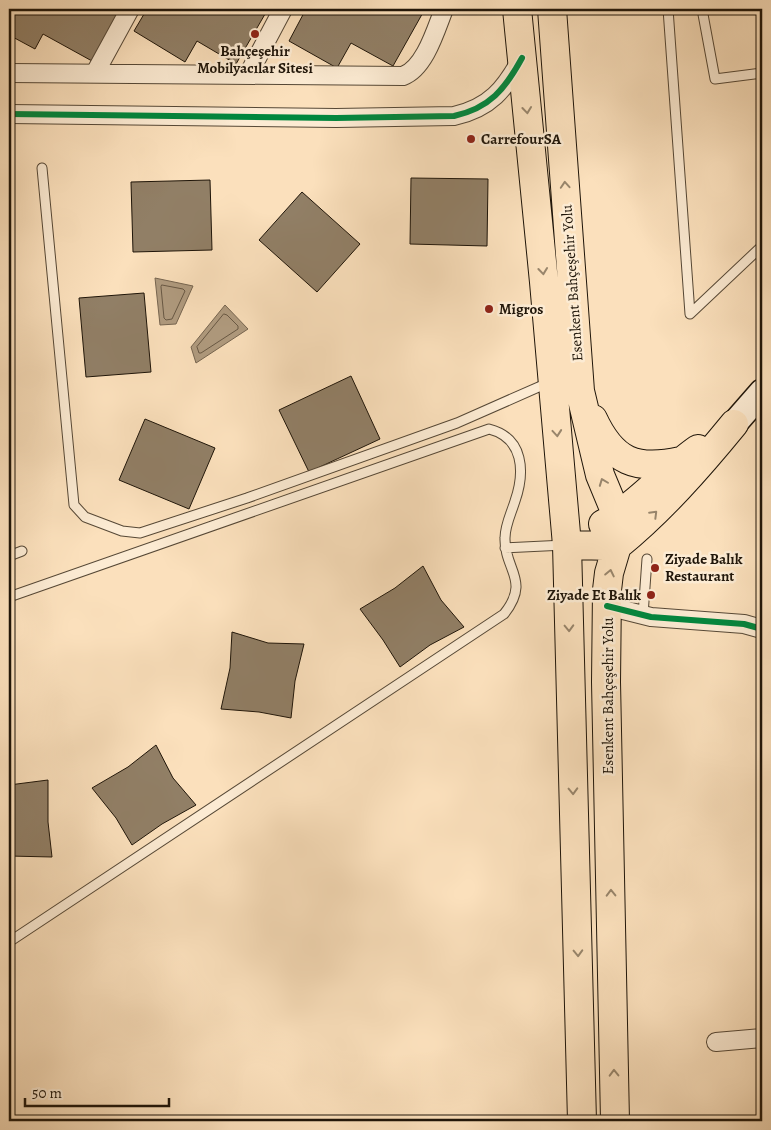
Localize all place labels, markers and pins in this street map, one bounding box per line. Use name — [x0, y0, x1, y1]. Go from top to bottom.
marker: Bahçeşehir Mobilyacılar Sitesi — [249, 28, 261, 40]
place label: Bahçeşehir Mobilyacılar Sitesi — [197, 41, 313, 78]
place label: CarrefourSA — [481, 129, 562, 149]
marker: CarrefourSA — [465, 133, 477, 145]
place label: Migros — [499, 299, 543, 319]
marker: Migros — [483, 303, 495, 315]
place label: Ziyade Balık Restaurant — [665, 549, 743, 586]
marker: Ziyade Balık Restaurant — [649, 562, 661, 574]
place label: Ziyade Et Balık — [547, 585, 641, 605]
marker: Ziyade Et Balık — [645, 589, 657, 601]

